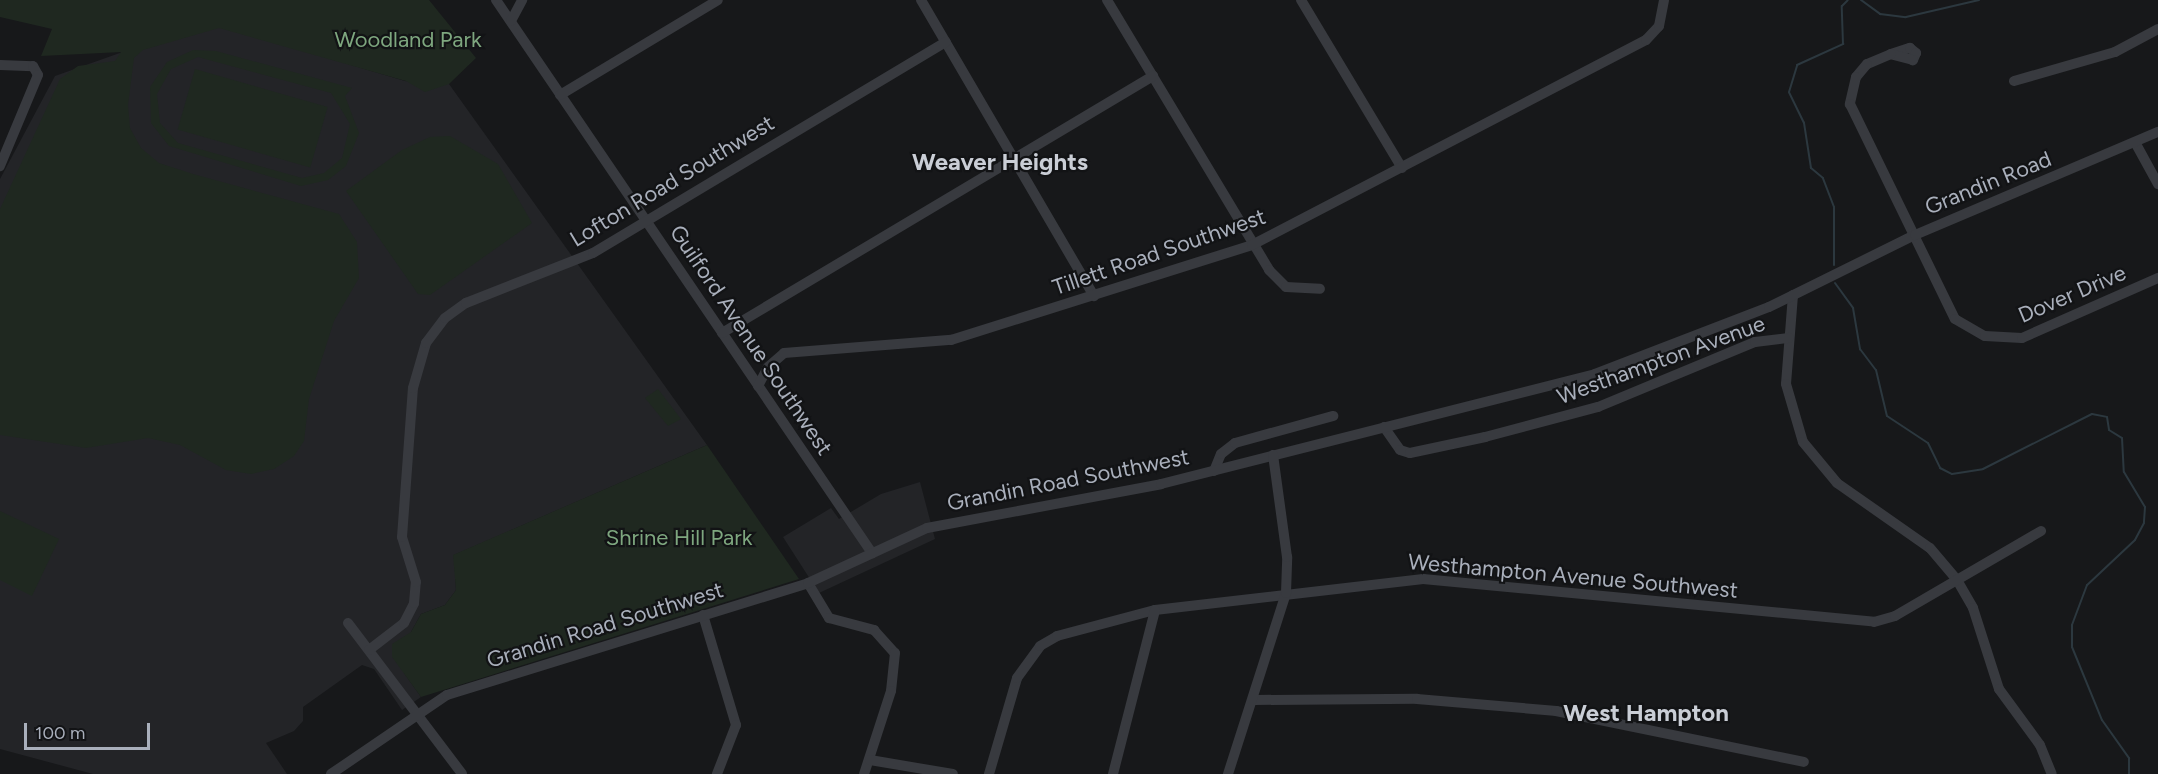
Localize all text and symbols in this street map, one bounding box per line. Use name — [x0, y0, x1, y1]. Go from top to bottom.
park label: Woodland Park — [334, 27, 482, 53]
street label: Lofton Road Southwest — [565, 110, 779, 252]
street label: Grandin Road — [1921, 146, 2055, 220]
district label: Weaver Heights — [912, 148, 1088, 176]
street label: Tillett Road Southwest — [1049, 203, 1269, 301]
street label: Guilford Avenue Southwest — [664, 220, 838, 460]
street label: Dover Drive — [2014, 259, 2130, 329]
street label: Westhampton Avenue — [1554, 310, 1768, 410]
street label: Grandin Road Southwest — [945, 444, 1191, 516]
park label: Shrine Hill Park — [606, 525, 752, 551]
street label: Westhampton Avenue Southwest — [1407, 548, 1739, 604]
street label: Grandin Road Southwest — [484, 576, 726, 674]
district label: West Hampton — [1563, 699, 1729, 727]
scale bar — [27, 711, 153, 749]
text: 100 m — [35, 722, 85, 744]

